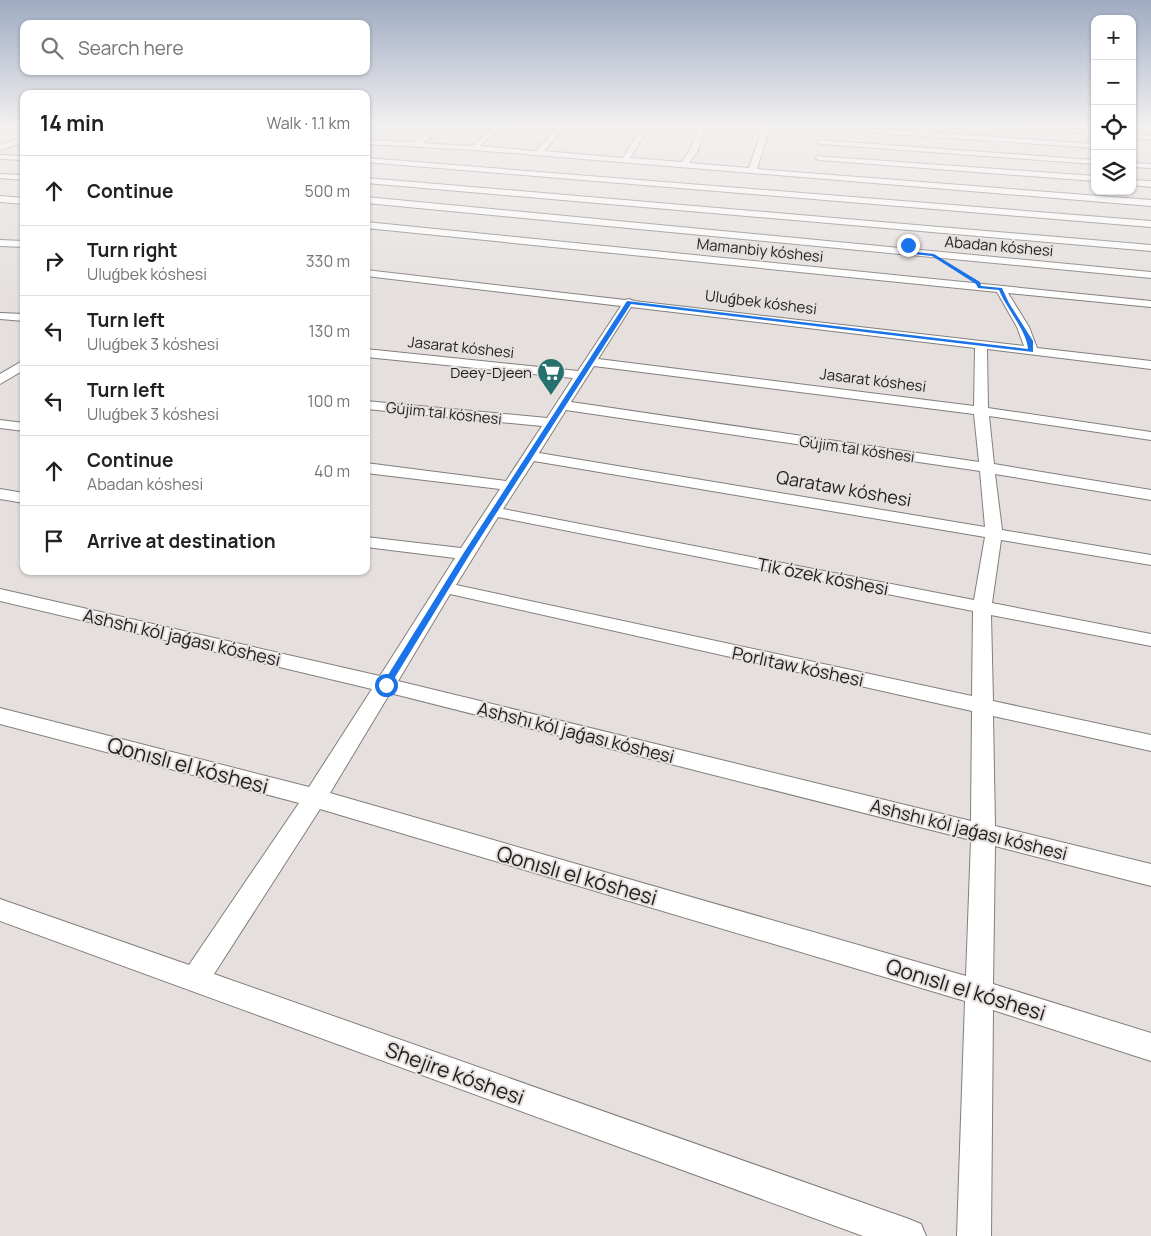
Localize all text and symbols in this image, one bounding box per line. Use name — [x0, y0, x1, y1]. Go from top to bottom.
map controls — [1091, 15, 1136, 195]
button: + — [1091, 15, 1136, 60]
search box — [20, 20, 370, 75]
icon: search — [38, 34, 66, 62]
text: Search here — [78, 35, 184, 61]
button: − — [1091, 60, 1136, 105]
button: locate — [1091, 105, 1136, 150]
text: 14 min — [40, 109, 104, 137]
text: Walk · 1.1 km — [266, 112, 350, 134]
button: layers — [1091, 150, 1136, 195]
icon: ahead — [40, 177, 68, 205]
text: Continue — [87, 178, 173, 204]
text: 500 m — [304, 180, 350, 202]
street label: Abadan kóshesi — [944, 231, 1054, 261]
street label: Mamanbiy kóshesi — [696, 233, 824, 267]
route end — [897, 234, 920, 257]
text: Turn right — [87, 237, 177, 263]
icon: right — [40, 247, 68, 275]
text: 330 m — [306, 250, 350, 272]
text: Uluǵbek kóshesi — [87, 263, 207, 285]
street label: Uluǵbek kóshesi — [704, 285, 818, 319]
text: Turn left — [87, 307, 165, 333]
icon: left — [40, 317, 68, 345]
text: 130 m — [308, 320, 350, 342]
street label: Jasarat kóshesi — [407, 331, 515, 363]
text: Uluǵbek 3 kóshesi — [87, 333, 219, 355]
supermarket icon: Deey-Djeen — [536, 357, 566, 396]
place label: Deey-Djeen — [450, 362, 532, 383]
street label: Jasarat kóshesi — [819, 363, 927, 397]
text: Turn left — [87, 377, 165, 403]
icon: left — [40, 387, 68, 415]
text: 100 m — [307, 390, 350, 412]
street label: Gújim tal kóshesi — [385, 396, 503, 430]
text: Uluǵbek 3 kóshesi — [87, 403, 219, 425]
street label: Gújim tal kóshesi — [798, 431, 916, 467]
text: Continue — [87, 447, 173, 473]
icon: ahead — [40, 457, 68, 485]
text: 40 m — [314, 460, 350, 482]
street label: Qarataw kóshesi — [774, 464, 914, 512]
text: Abadan kóshesi — [87, 473, 203, 495]
icon: arrive — [40, 527, 68, 555]
text: Arrive at destination — [87, 528, 276, 554]
street label: Tik ózek kóshesi — [755, 552, 891, 600]
street label: Ashshı kól jaǵası kóshesi — [81, 603, 283, 671]
street label: Porlıtaw kóshesi — [730, 640, 866, 692]
route start — [375, 674, 398, 697]
street label: Ashshı kól jaǵası kóshesi — [475, 696, 677, 768]
street label: Qonıslı el kóshesi — [104, 730, 272, 800]
street label: Ashshı kól jaǵası kóshesi — [868, 793, 1070, 865]
street label: Qonıslı el kóshesi — [494, 839, 660, 911]
street label: Qonıslı el kóshesi — [883, 951, 1049, 1027]
street label: Shejire kóshesi — [382, 1035, 528, 1111]

